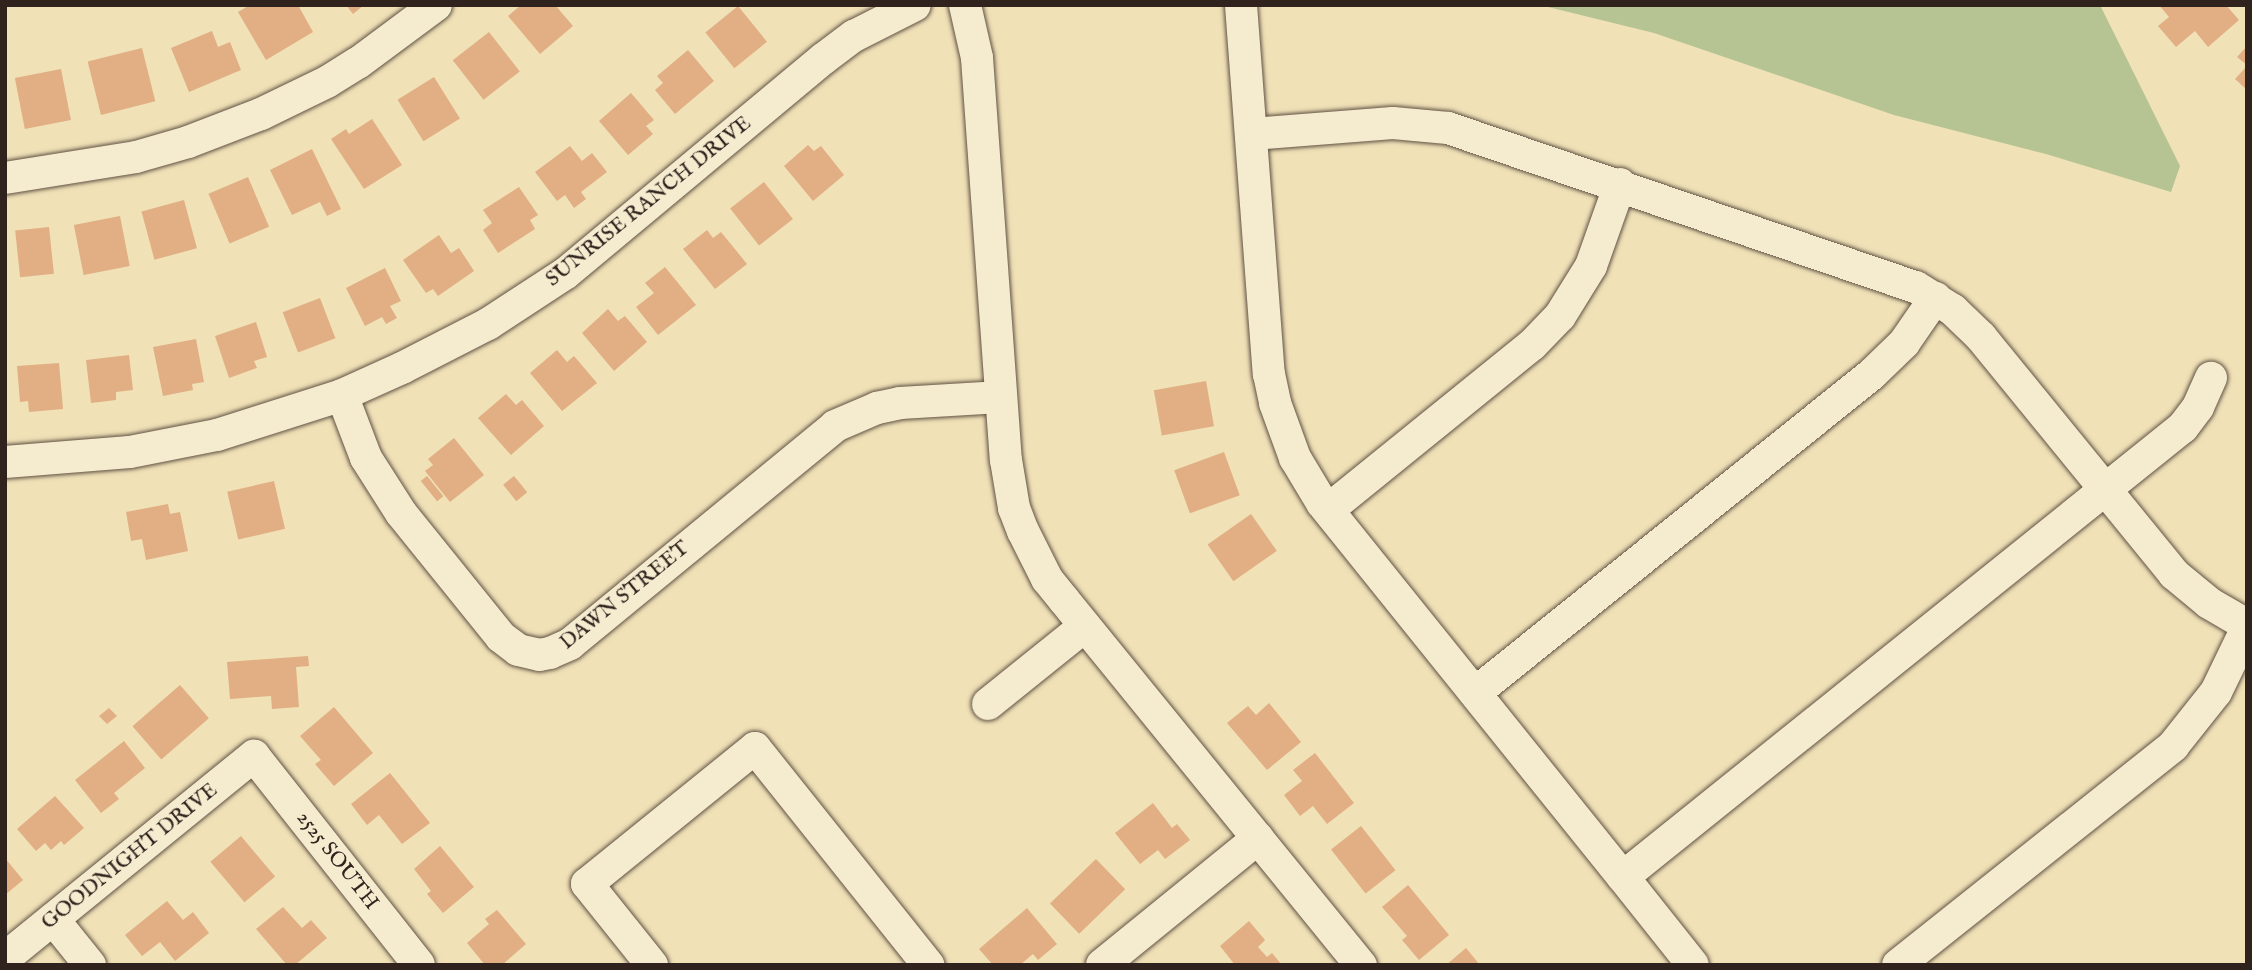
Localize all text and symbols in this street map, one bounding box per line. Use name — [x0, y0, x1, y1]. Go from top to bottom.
street label: SUNRISE RANCH DRIVE — [541, 111, 757, 293]
street label: DAWN STREET — [555, 536, 695, 656]
street label: GOODNIGHT DRIVE — [37, 778, 223, 936]
street label: 2525 SOUTH — [291, 807, 383, 915]

